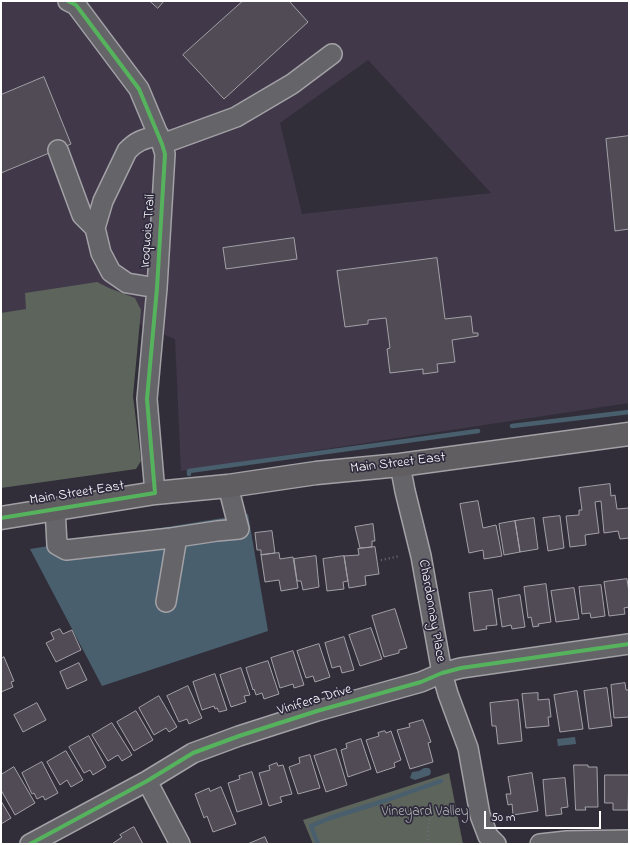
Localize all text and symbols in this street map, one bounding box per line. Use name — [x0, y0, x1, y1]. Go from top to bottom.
street label: Iroquois Trail — [138, 194, 160, 268]
street label: Main Street East — [350, 450, 446, 478]
street label: Main Street East — [28, 478, 126, 510]
street label: Chardonnay Place — [414, 558, 448, 664]
street label: Vinifera Drive — [276, 682, 354, 720]
scale bar — [486, 803, 603, 829]
park label: Vineyard Valley — [382, 805, 468, 821]
text: 50 m — [491, 809, 515, 827]

